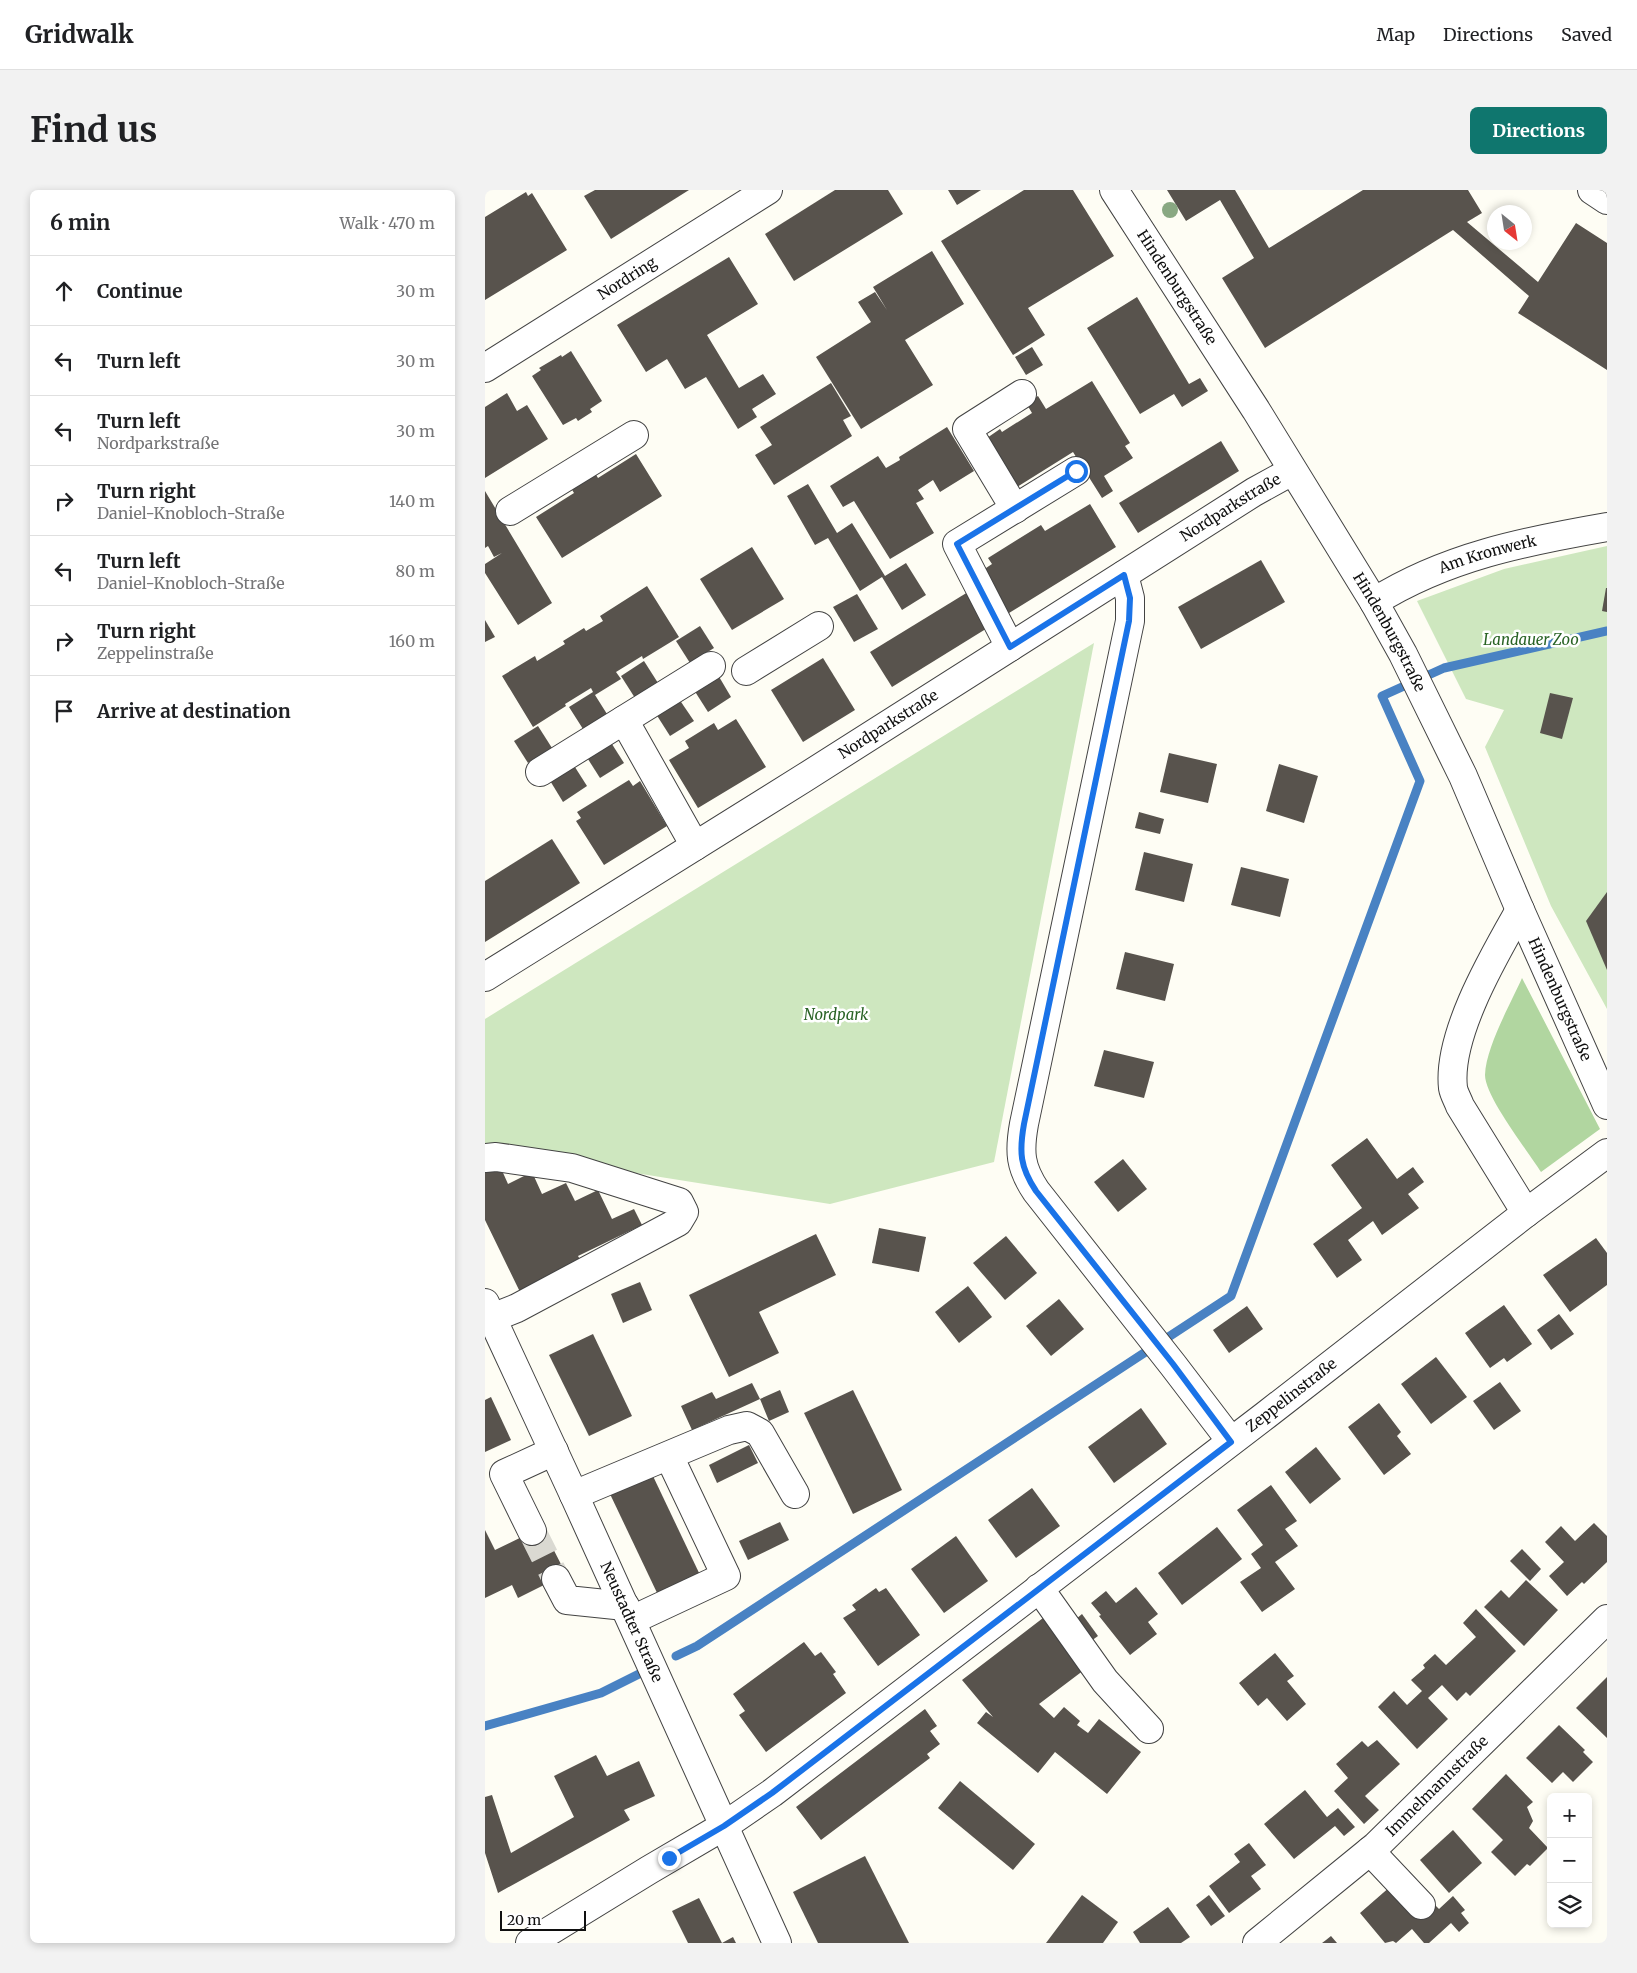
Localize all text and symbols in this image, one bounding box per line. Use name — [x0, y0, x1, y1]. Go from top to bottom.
text: Gridwalk — [25, 19, 134, 50]
text: Map — [1377, 23, 1415, 46]
text: Directions — [1443, 23, 1533, 46]
text: Saved — [1561, 23, 1612, 46]
button: Directions — [1470, 107, 1607, 154]
text: Find us — [30, 108, 157, 152]
north arrow — [1487, 205, 1532, 250]
text: 6 min — [50, 209, 110, 236]
text: Walk · 470 m — [340, 213, 435, 233]
street label: Hindenburgstraße — [1133, 226, 1222, 348]
street label: Nordring — [594, 253, 660, 304]
icon: ahead — [50, 277, 78, 305]
text: Continue — [97, 279, 183, 303]
text: 30 m — [396, 281, 435, 301]
icon: left — [50, 347, 78, 375]
text: Turn left — [97, 349, 181, 373]
text: 30 m — [396, 351, 435, 371]
text: Turn left — [97, 409, 181, 433]
icon: left — [50, 417, 78, 445]
text: 30 m — [396, 421, 435, 441]
text: Nordparkstraße — [97, 433, 219, 453]
route start — [1065, 460, 1088, 483]
street label: Nordparkstraße — [1176, 469, 1284, 545]
text: Turn right — [97, 479, 196, 503]
icon: right — [50, 487, 78, 515]
text: 140 m — [389, 491, 435, 511]
text: Daniel-Knobloch-Straße — [97, 503, 285, 523]
street label: Am Kronwerk — [1435, 531, 1539, 578]
text: Turn left — [97, 549, 181, 573]
icon: left — [50, 557, 78, 585]
text: 80 m — [396, 561, 435, 581]
street label: Hindenburgstraße — [1349, 569, 1430, 695]
text: Daniel-Knobloch-Straße — [97, 573, 285, 593]
text: Turn right — [97, 619, 196, 643]
icon: right — [50, 627, 78, 655]
park label: Landauer Zoo — [1483, 630, 1579, 649]
text: 160 m — [389, 631, 435, 651]
text: Zeppelinstraße — [97, 643, 214, 663]
street label: Nordparkstraße — [835, 685, 942, 763]
icon: arrive — [50, 697, 78, 725]
text: Arrive at destination — [97, 699, 291, 723]
street label: Hindenburgstraße — [1524, 934, 1596, 1064]
park label: Nordpark — [804, 1005, 869, 1024]
street label: Zeppelinstraße — [1242, 1354, 1340, 1436]
street label: Neustadter Straße — [596, 1559, 668, 1685]
street label: Immelmannstraße — [1381, 1731, 1492, 1840]
map controls — [1547, 1793, 1592, 1928]
button: + — [1547, 1793, 1592, 1838]
button: − — [1547, 1838, 1592, 1883]
route end — [658, 1847, 681, 1870]
button: layers — [1547, 1883, 1592, 1928]
scale bar — [500, 1908, 586, 1931]
text: 20 m — [507, 1911, 541, 1929]

